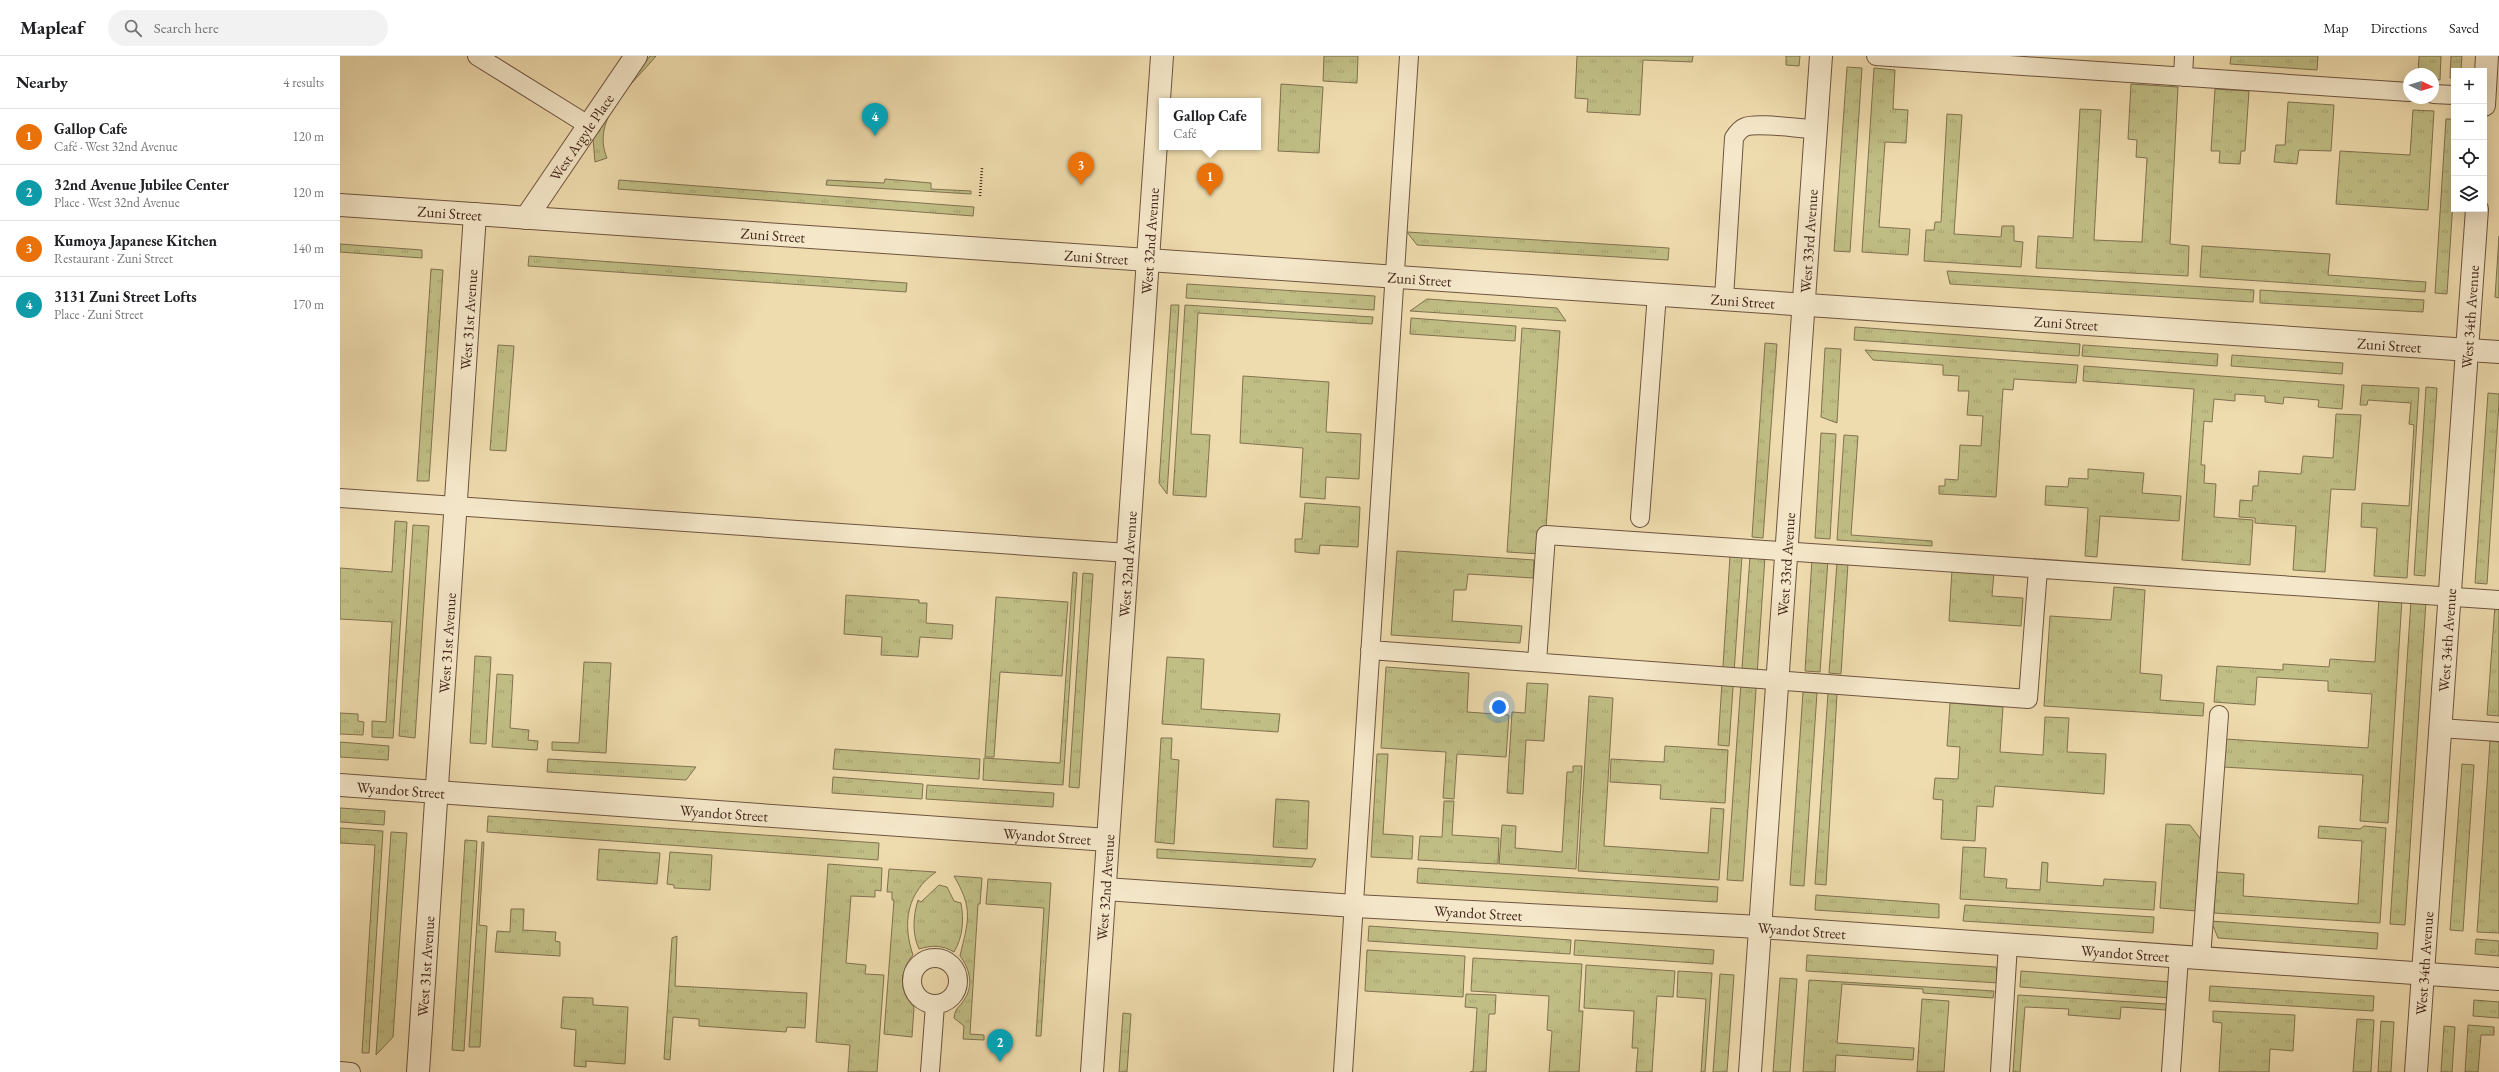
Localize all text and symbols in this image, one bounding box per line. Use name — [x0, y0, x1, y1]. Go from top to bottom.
search box — [108, 10, 388, 46]
text: Mapleaf — [20, 15, 84, 40]
icon: search — [122, 17, 144, 39]
text: Search here — [154, 18, 219, 37]
text: Map — [2323, 19, 2349, 37]
text: Directions — [2371, 19, 2427, 37]
text: Saved — [2449, 19, 2479, 37]
north arrow — [2403, 68, 2439, 104]
map controls — [2451, 68, 2487, 212]
button: + — [2451, 68, 2487, 104]
text: Nearby — [16, 71, 68, 93]
text: 4 results — [283, 74, 324, 91]
street label: West Argyle Place — [545, 90, 617, 184]
popup — [1159, 98, 1261, 150]
pin: 4 — [862, 103, 888, 136]
button: − — [2451, 104, 2487, 140]
text: Gallop Cafe — [1173, 106, 1247, 125]
text: Gallop Cafe — [54, 119, 127, 138]
text: Café — [1173, 125, 1197, 142]
text: 1 — [26, 128, 32, 145]
text: 120 m — [293, 128, 324, 145]
text: Café · West 32nd Avenue — [54, 138, 178, 155]
button: locate — [2451, 140, 2487, 176]
pin: 3 — [1068, 152, 1094, 185]
pin: 1 — [1197, 163, 1223, 196]
text: 32nd Avenue Jubilee Center — [54, 175, 229, 194]
button: layers — [2451, 176, 2487, 212]
text: 2 — [26, 184, 32, 201]
text: 120 m — [293, 184, 324, 201]
street label: West 32nd Avenue — [1136, 187, 1162, 295]
street label: West 33rd Avenue — [1795, 188, 1821, 293]
text: Place · West 32nd Avenue — [54, 194, 180, 211]
street label: Zuni Street — [417, 201, 483, 224]
street label: Zuni Street — [740, 223, 806, 246]
text: Kumoya Japanese Kitchen — [54, 231, 217, 250]
text: 3 — [26, 240, 32, 257]
text: 140 m — [293, 240, 324, 257]
street label: Zuni Street — [1063, 245, 1129, 268]
text: Restaurant · Zuni Street — [54, 250, 173, 267]
street label: West 34th Avenue — [2456, 264, 2483, 369]
street label: Zuni Street — [1387, 267, 1453, 290]
street label: West 31st Avenue — [455, 269, 481, 371]
text: 3131 Zuni Street Lofts — [54, 287, 197, 306]
street label: Zuni Street — [1710, 289, 1776, 312]
text: 4 — [26, 296, 32, 313]
text: 170 m — [293, 296, 324, 313]
text: Place · Zuni Street — [54, 306, 143, 323]
street label: Zuni Street — [2033, 311, 2099, 334]
street label: Zuni Street — [2356, 333, 2422, 356]
street label: West 32nd Avenue — [1114, 510, 1140, 618]
street label: West 33rd Avenue — [1772, 512, 1799, 617]
street label: West 34th Avenue — [2433, 588, 2460, 692]
street label: West 31st Avenue — [434, 592, 459, 694]
your location — [1489, 697, 1509, 717]
street label: Wyandot Street — [356, 777, 446, 802]
street label: Wyandot Street — [679, 800, 769, 825]
street label: Wyandot Street — [1002, 823, 1092, 848]
street label: West 32nd Avenue — [1092, 833, 1118, 941]
street label: Wyandot Street — [1434, 901, 1523, 924]
street label: West 34th Avenue — [2411, 911, 2437, 1016]
street label: West 31st Avenue — [412, 915, 438, 1017]
street label: Wyandot Street — [1757, 917, 1847, 943]
street label: Wyandot Street — [2080, 940, 2170, 965]
pin: 2 — [987, 1029, 1013, 1062]

